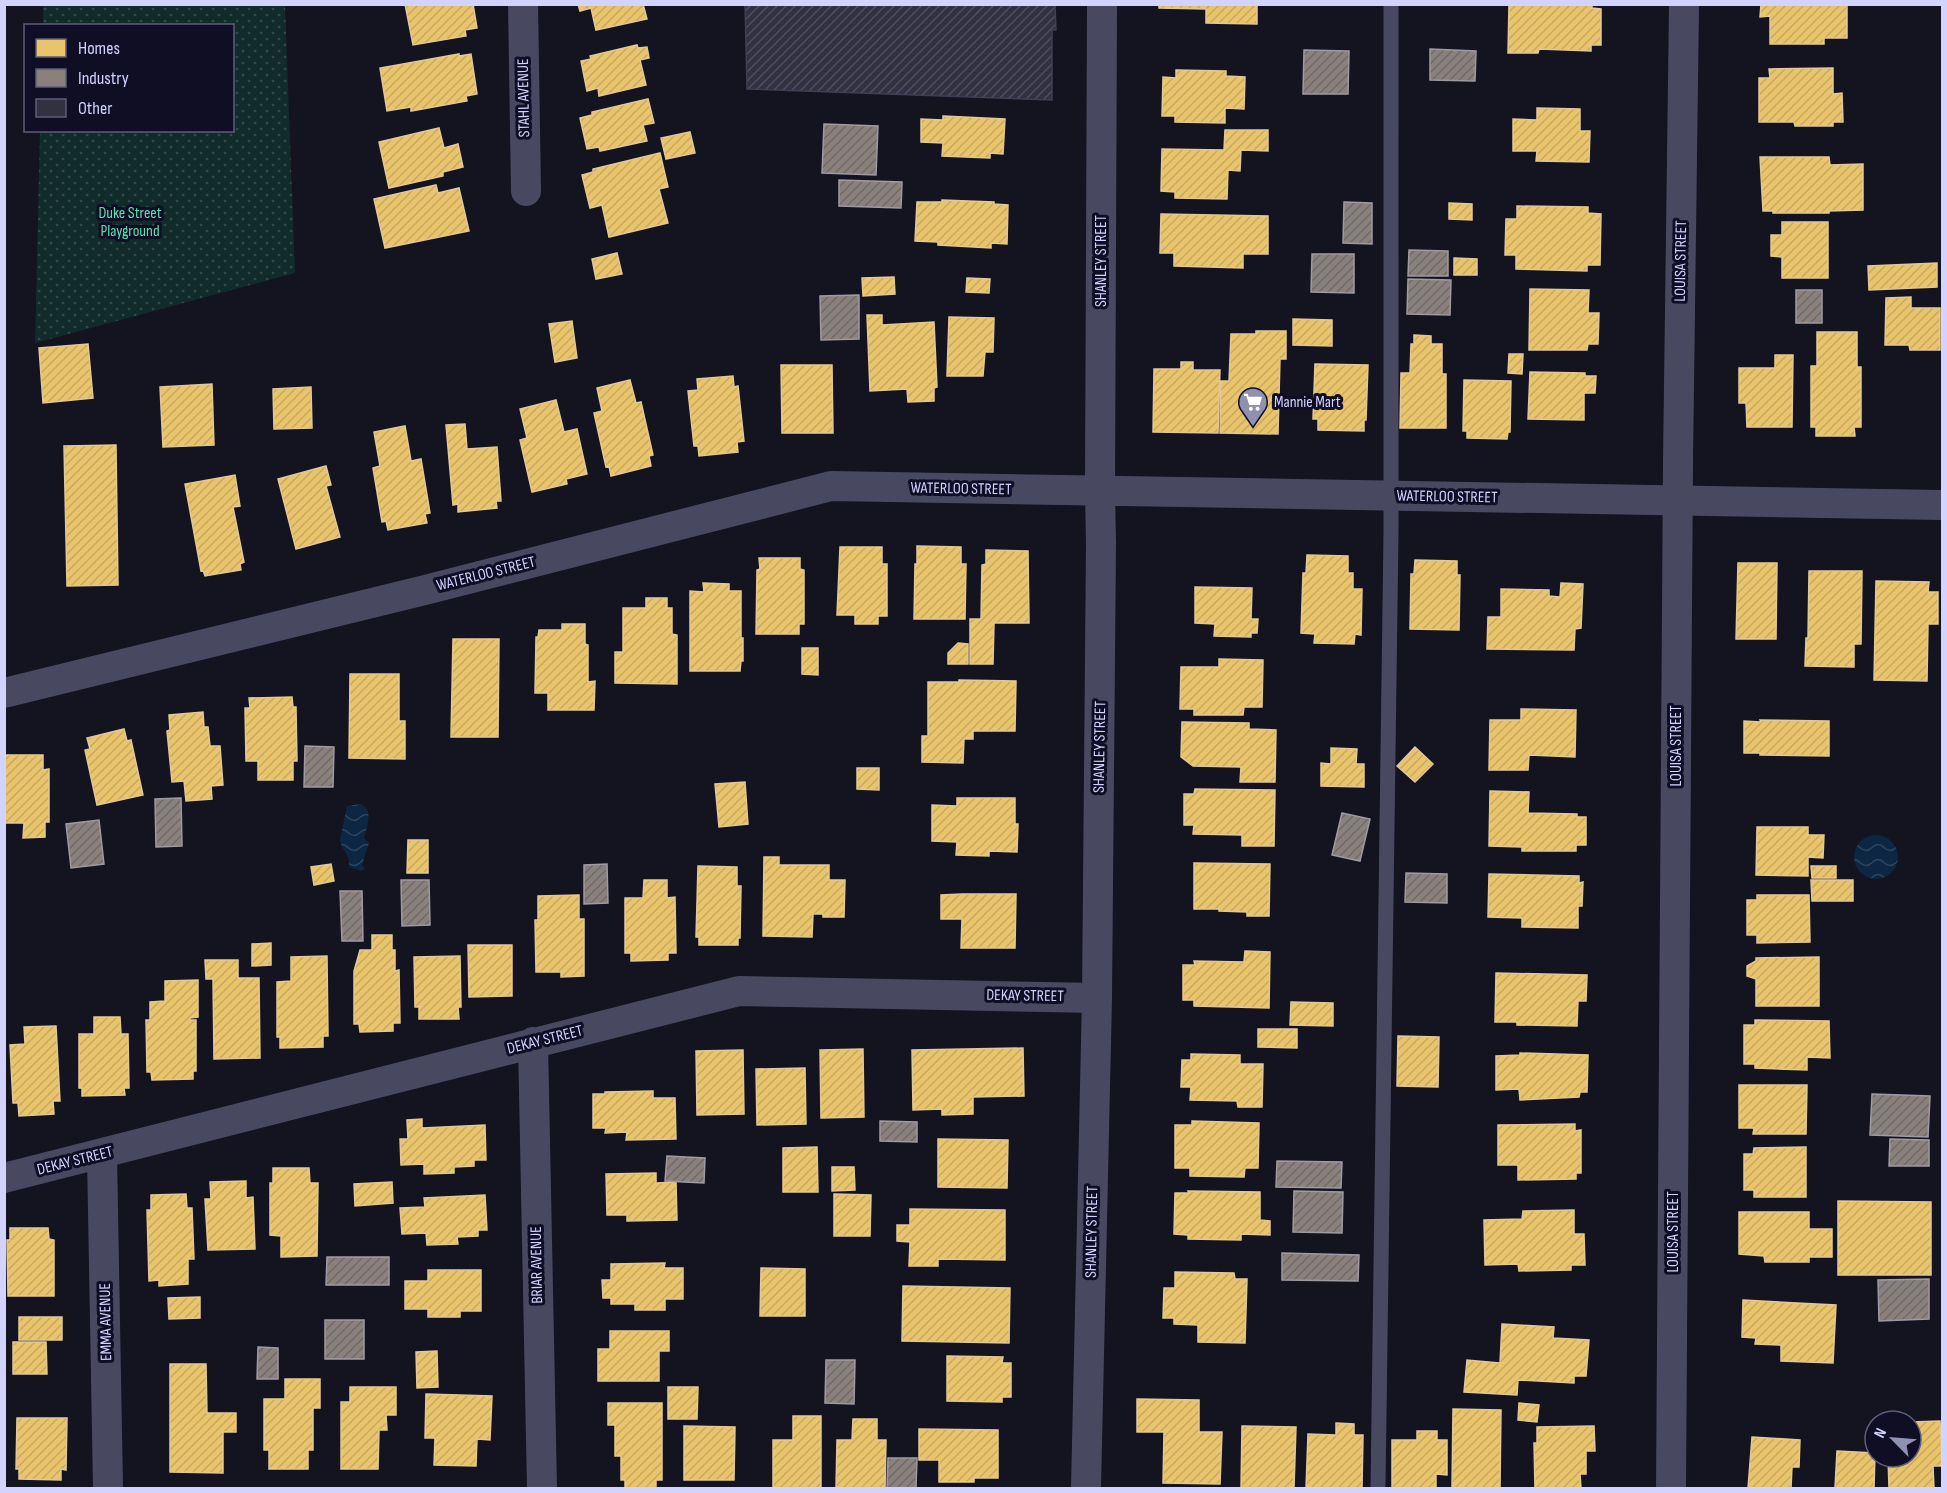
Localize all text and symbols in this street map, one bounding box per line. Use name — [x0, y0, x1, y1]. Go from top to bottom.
legend — [24, 24, 234, 132]
text: Homes — [78, 38, 120, 59]
street label: STAHL AVENUE — [514, 58, 534, 138]
text: Industry — [78, 68, 129, 89]
text: Other — [78, 98, 112, 119]
park label: Duke Street Playground — [98, 204, 162, 241]
street label: SHANLEY STREET — [1092, 214, 1111, 307]
street label: LOUISA STREET — [1671, 220, 1691, 302]
supermarket icon: Mannie Mart — [1237, 386, 1269, 428]
place label: Mannie Mart — [1274, 393, 1341, 412]
street label: WATERLOO STREET — [910, 479, 1012, 499]
street label: WATERLOO STREET — [1396, 487, 1498, 507]
street label: WATERLOO STREET — [435, 552, 538, 595]
street label: SHANLEY STREET — [1090, 700, 1110, 793]
street label: LOUISA STREET — [1667, 705, 1686, 787]
street label: DEKAY STREET — [986, 986, 1064, 1006]
street label: DEKAY STREET — [505, 1021, 585, 1059]
street label: DEKAY STREET — [35, 1142, 115, 1180]
street label: SHANLEY STREET — [1082, 1185, 1102, 1278]
street label: LOUISA STREET — [1664, 1191, 1683, 1273]
street label: BRIAR AVENUE — [527, 1226, 547, 1304]
street label: EMMA AVENUE — [96, 1283, 116, 1361]
north arrow — [1863, 1409, 1923, 1469]
text: N — [1870, 1425, 1891, 1441]

